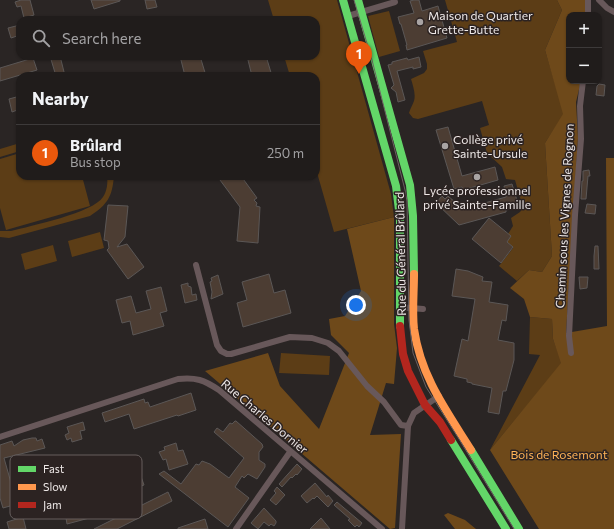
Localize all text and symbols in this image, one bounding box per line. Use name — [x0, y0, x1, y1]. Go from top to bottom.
place label: Maison de Quartier Grette-Butte — [428, 8, 533, 36]
map controls — [566, 12, 602, 84]
button: + — [566, 12, 602, 48]
search box — [16, 16, 320, 60]
marker: Maison de Quartier Grette-Butte — [415, 17, 425, 27]
icon: search — [30, 27, 52, 49]
text: Search here — [62, 29, 141, 47]
pin: 1 — [346, 41, 372, 74]
button: − — [566, 48, 602, 84]
text: Nearby — [32, 88, 89, 109]
street label: Chemin sous les Vignes de Rognon — [552, 123, 576, 309]
place label: Collège privé Sainte-Ursule — [453, 132, 527, 160]
text: Brûlard — [70, 136, 121, 154]
marker: Collège privé Sainte-Ursule — [440, 141, 450, 151]
text: 1 — [42, 145, 48, 161]
text: 250 m — [267, 145, 304, 161]
text: Bus stop — [70, 154, 121, 170]
marker: Lycée professionnel privé Sainte-Famille — [472, 172, 482, 182]
place label: Lycée professionnel privé Sainte-Famille — [423, 183, 531, 211]
street label: Rue du Général Brûlard — [392, 192, 408, 316]
your location — [346, 295, 366, 315]
street label: Rue Charles Dornier — [219, 376, 311, 456]
park label: Bois de Rosemont — [510, 447, 608, 461]
legend — [10, 455, 142, 519]
text: Fast — [43, 462, 65, 475]
text: Slow — [43, 480, 68, 493]
text: Jam — [43, 498, 62, 512]

